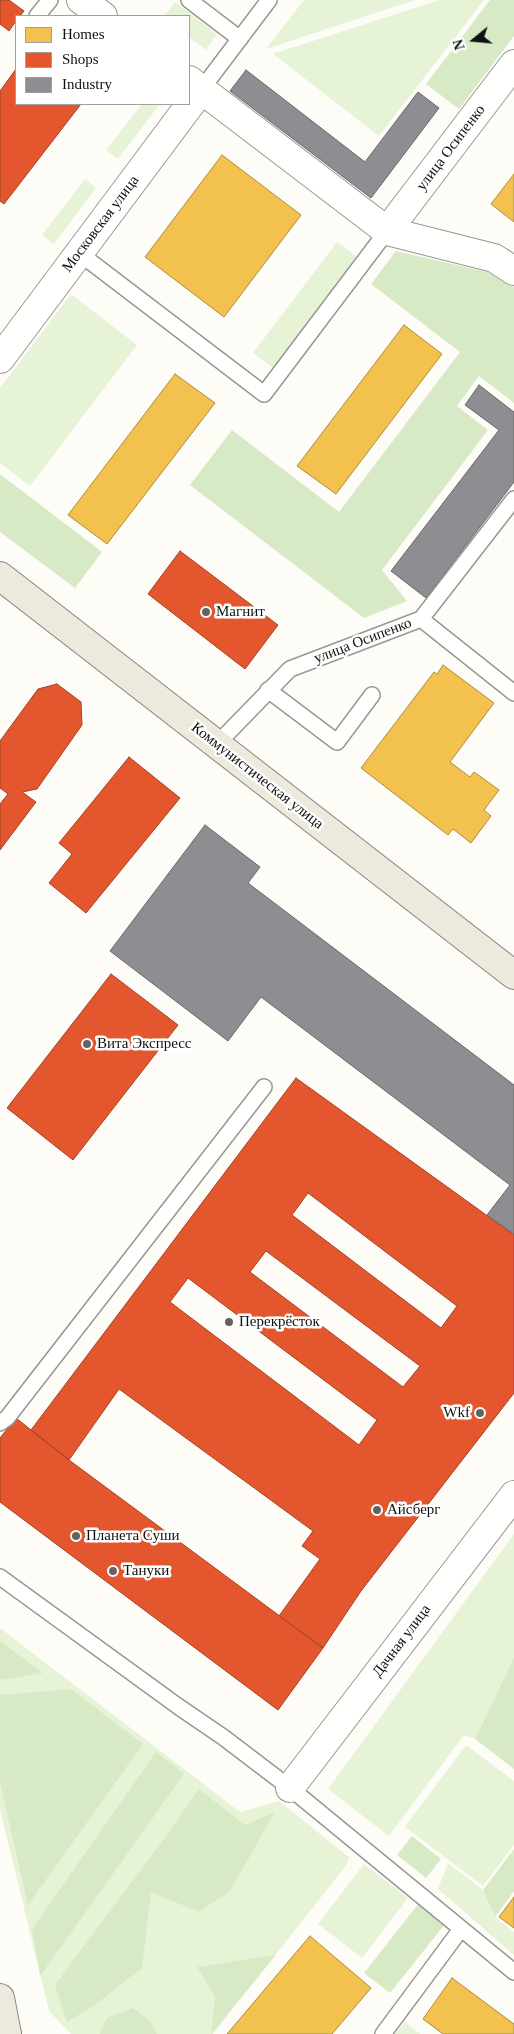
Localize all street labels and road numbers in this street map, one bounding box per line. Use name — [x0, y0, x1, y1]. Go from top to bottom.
street label: улица Осипенко — [413, 101, 489, 195]
street label: Московская улица — [59, 172, 143, 276]
street label: улица Осипенко — [312, 614, 414, 668]
street label: Коммунистическая улица — [187, 719, 327, 833]
street label: Дачная улица — [369, 1601, 435, 1681]

